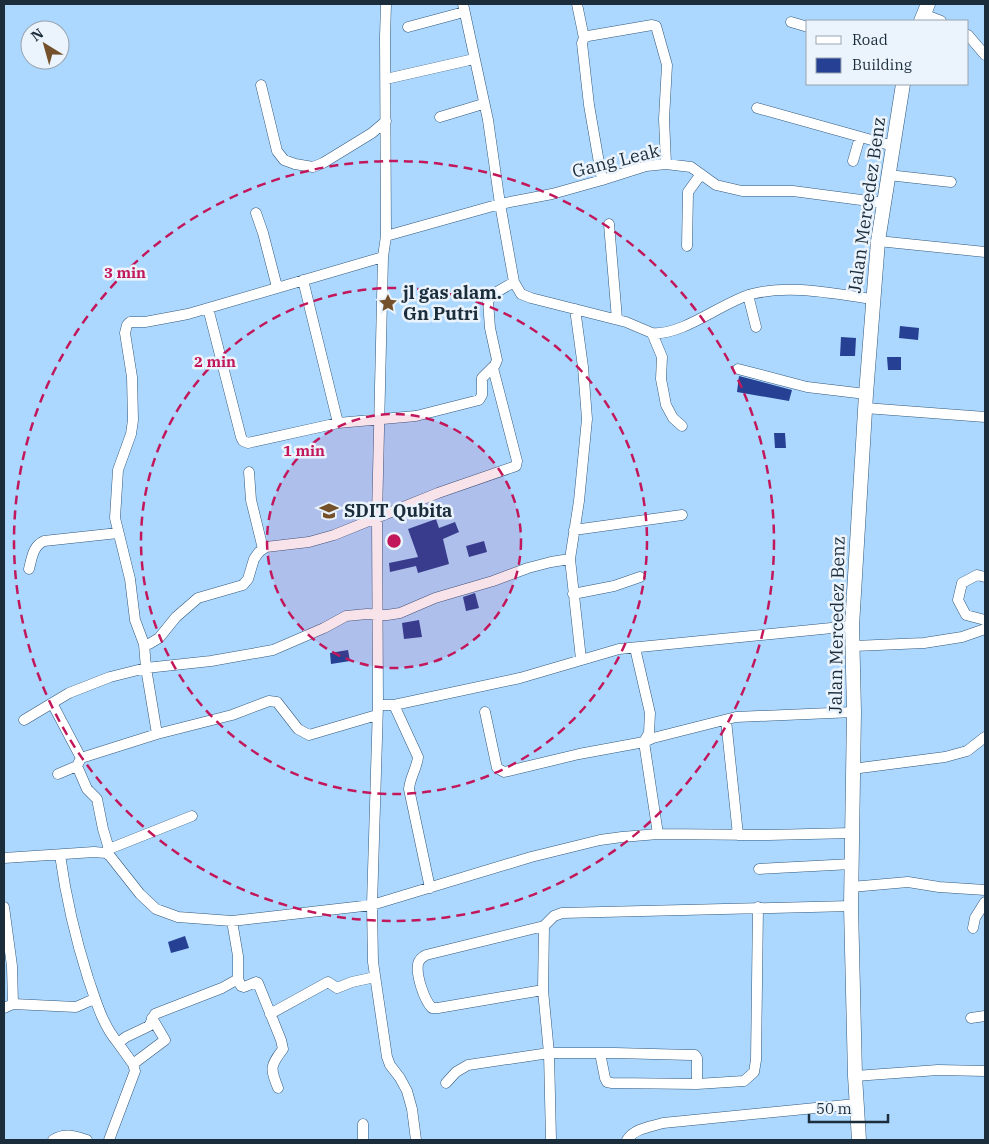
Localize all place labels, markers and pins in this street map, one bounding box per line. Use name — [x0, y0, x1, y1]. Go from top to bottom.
place label: jl gas alam. Gn Putri — [401, 281, 502, 325]
place icon: jl gas alam. Gn Putri — [377, 292, 399, 314]
place label: SDIT Qubita — [344, 499, 452, 522]
school or university icon: SDIT Qubita — [318, 500, 340, 522]
centre of rings — [385, 532, 403, 550]

